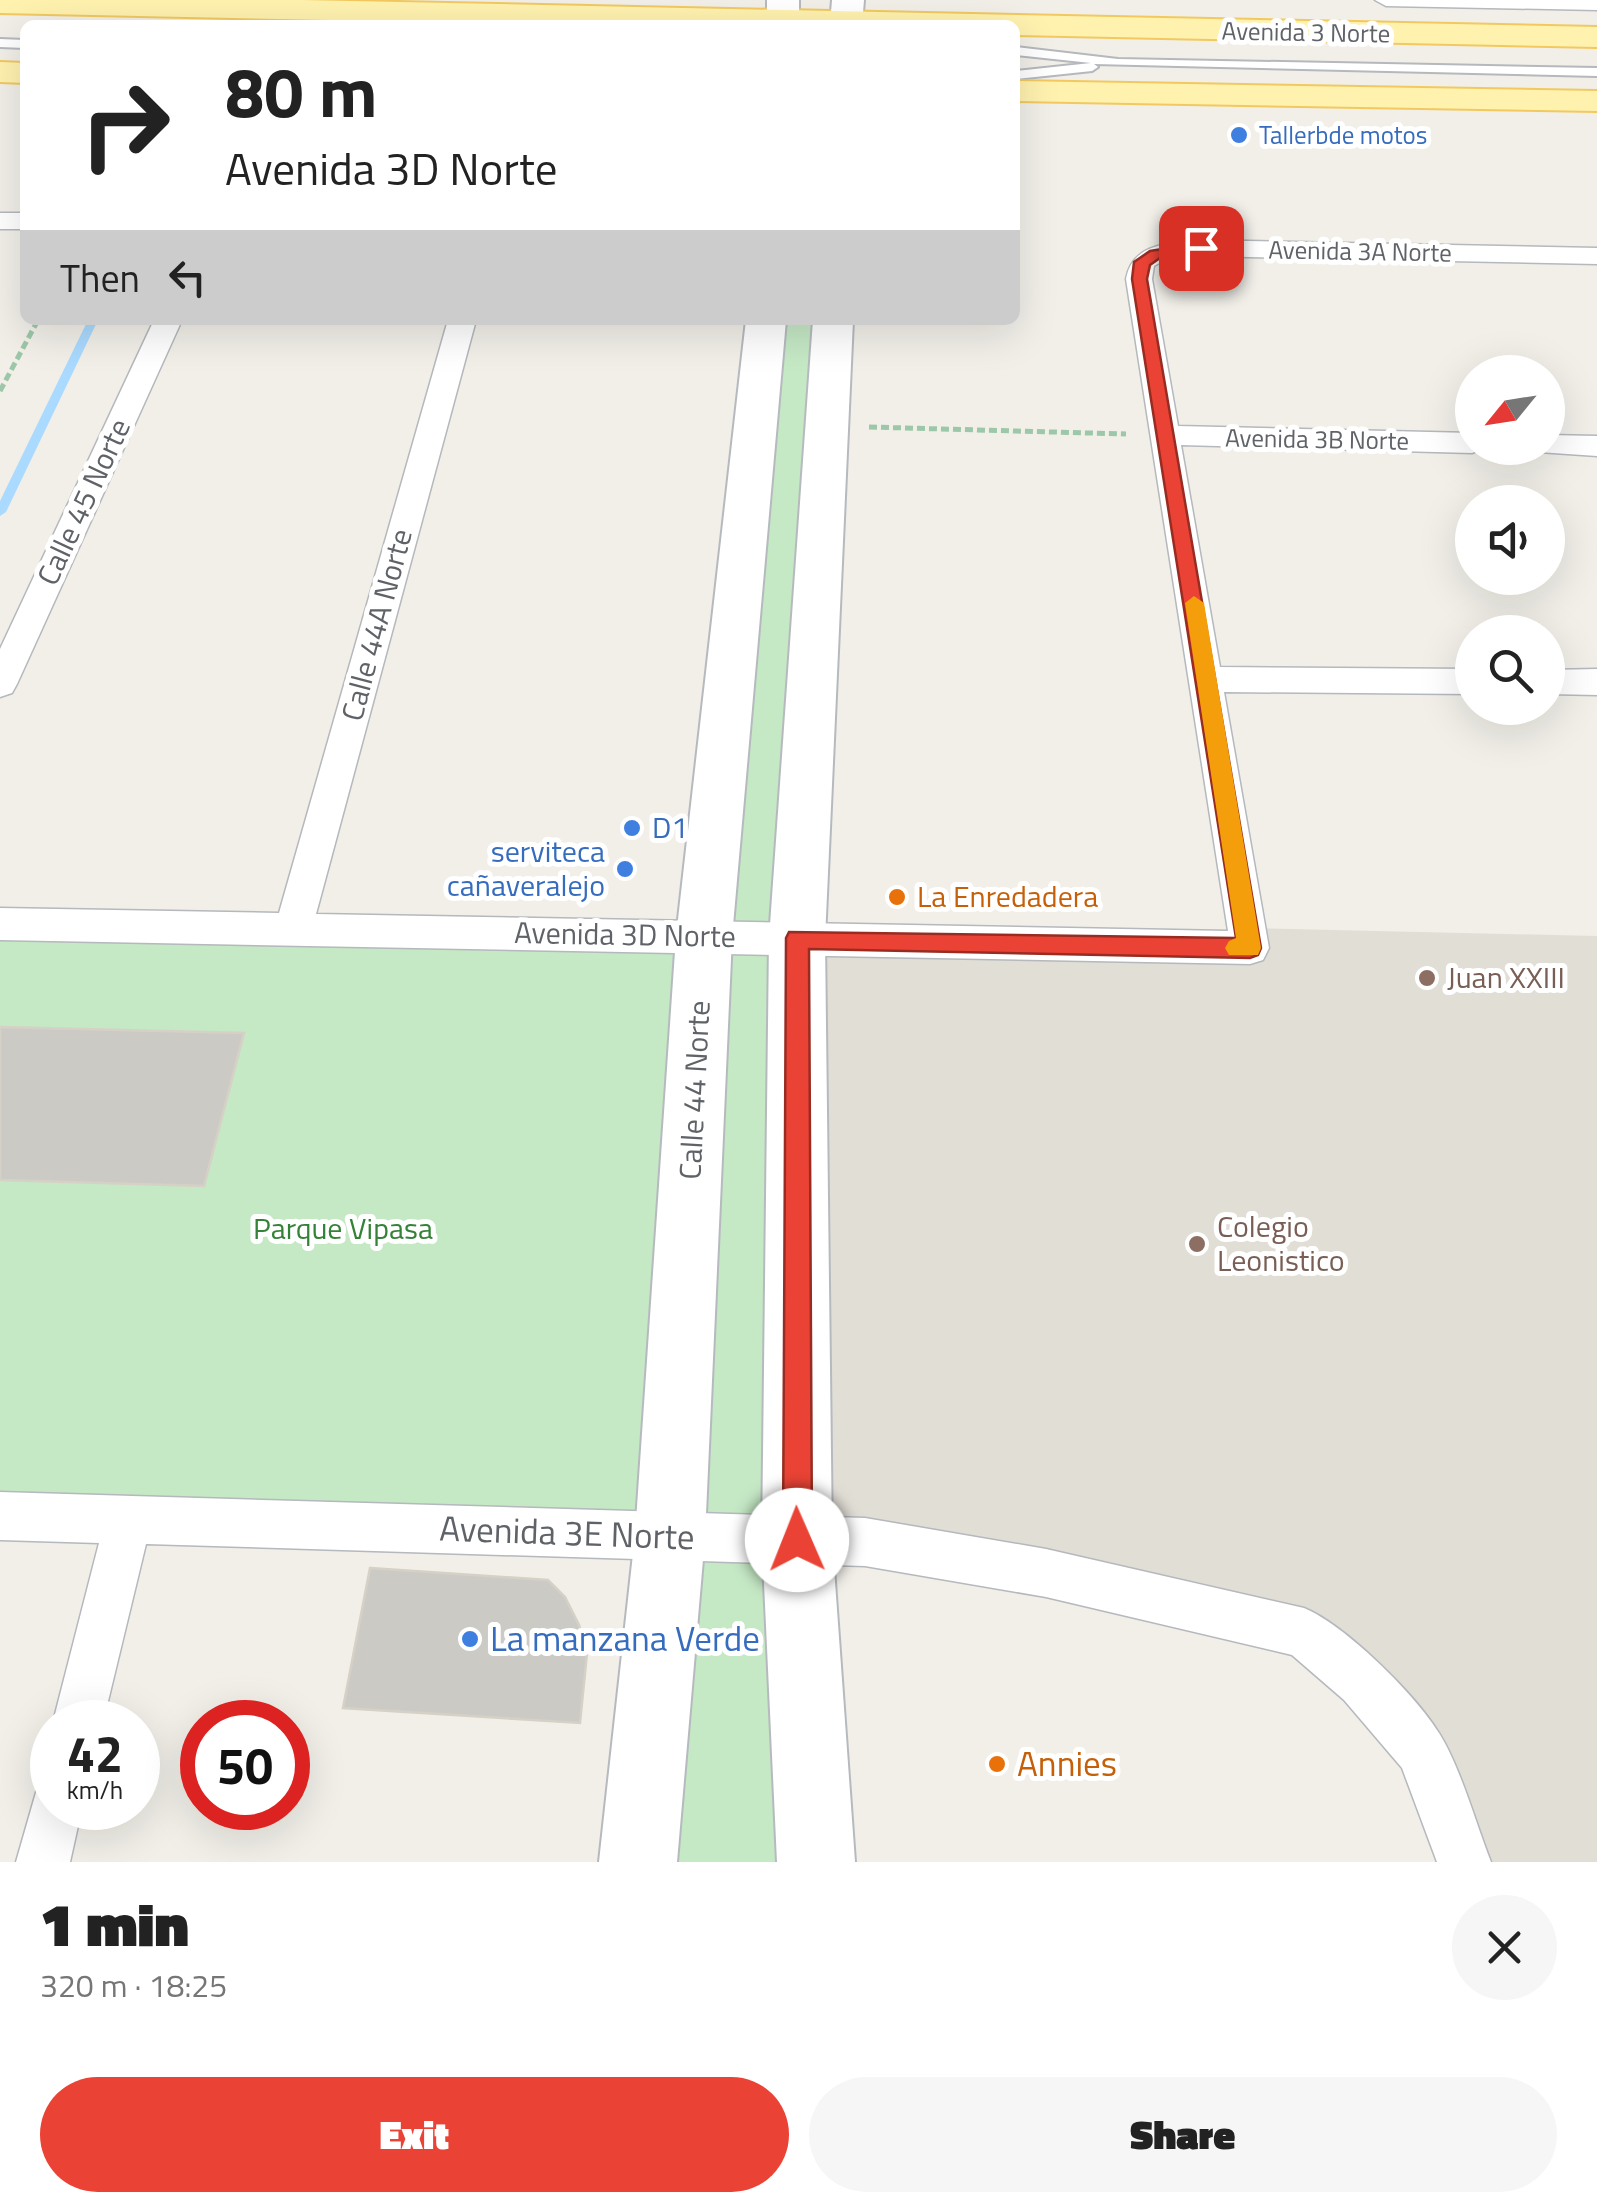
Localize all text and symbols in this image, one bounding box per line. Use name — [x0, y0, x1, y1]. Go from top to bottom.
street label: Avenida 3 Norte — [1221, 12, 1391, 52]
text: 80 m — [225, 38, 378, 144]
icon: right — [60, 60, 190, 190]
place label: Tallerbde motos — [1259, 116, 1427, 154]
marker: Tallerbde motos — [1228, 124, 1250, 146]
text: Avenida 3D Norte — [225, 134, 557, 202]
pin — [1159, 206, 1244, 291]
icon: arrive — [1174, 221, 1229, 276]
street label: Avenida 3A Norte — [1268, 230, 1452, 272]
text: Then — [60, 249, 140, 307]
icon: left — [160, 250, 215, 305]
north arrow — [1455, 355, 1565, 465]
map controls — [1455, 355, 1565, 725]
street label: Calle 45 Norte — [24, 411, 142, 593]
street label: Avenida 3B Norte — [1225, 418, 1409, 460]
button: sound — [1455, 485, 1565, 595]
street label: Calle 44A Norte — [328, 524, 424, 726]
button: search — [1455, 615, 1565, 725]
place label: D1 — [652, 804, 688, 850]
marker: D1 — [621, 817, 643, 839]
place label: serviteca cañaveralejo — [447, 828, 605, 908]
marker: serviteca cañaveralejo — [614, 858, 636, 880]
place label: La Enredadera — [917, 873, 1098, 919]
marker: La Enredadera — [886, 886, 908, 908]
street label: Avenida 3D Norte — [514, 909, 736, 959]
place label: Juan XXIII — [1447, 954, 1565, 1000]
marker: Juan XXIII — [1416, 967, 1438, 989]
street label: Calle 44 Norte — [666, 999, 722, 1181]
place label: Colegio Leonistico — [1217, 1203, 1345, 1283]
park label: Parque Vipasa — [253, 1205, 433, 1251]
marker: Colegio Leonistico — [1186, 1233, 1208, 1255]
position arrow — [745, 1488, 849, 1592]
street label: Avenida 3E Norte — [439, 1501, 696, 1563]
place label: La manzana Verde — [490, 1611, 760, 1665]
marker: La manzana Verde — [459, 1628, 481, 1650]
speed limit sign: 50 — [180, 1700, 310, 1830]
text: 42 — [67, 1715, 123, 1791]
place label: Annies — [1017, 1736, 1117, 1790]
marker: Annies — [986, 1753, 1008, 1775]
text: km/h — [67, 1771, 123, 1809]
text: 1 min — [40, 1878, 189, 1969]
button: close — [1452, 1895, 1557, 2000]
text: 320 m · 18:25 — [40, 1961, 227, 2009]
button: Exit — [40, 2077, 789, 2192]
button: Share — [809, 2077, 1557, 2192]

